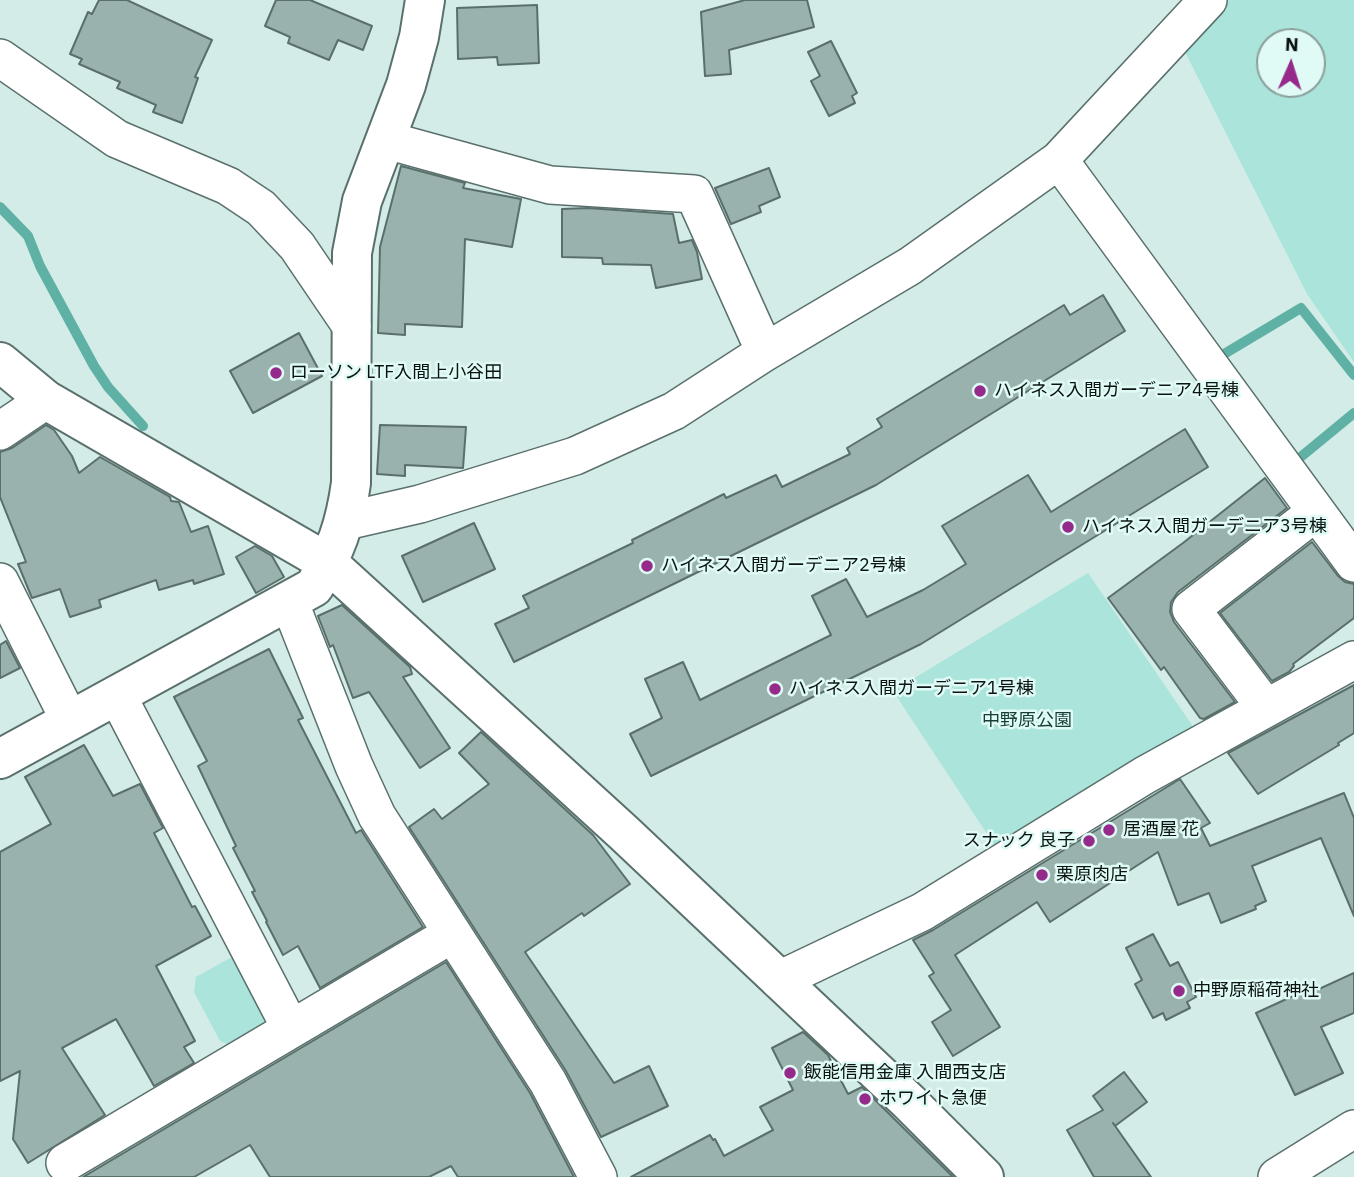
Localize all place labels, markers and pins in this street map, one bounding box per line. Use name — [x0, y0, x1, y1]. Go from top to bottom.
place label: ローソン LTF入間上小谷田 — [290, 362, 502, 384]
marker: ローソン LTF入間上小谷田 — [268, 365, 284, 381]
place label: ハイネス入間ガーデニア4号棟 — [994, 380, 1239, 402]
marker: ハイネス入間ガーデニア4号棟 — [972, 383, 988, 399]
place label: ハイネス入間ガーデニア3号棟 — [1082, 516, 1327, 538]
marker: ハイネス入間ガーデニア3号棟 — [1060, 519, 1076, 535]
place label: ハイネス入間ガーデニア2号棟 — [661, 555, 906, 577]
marker: ハイネス入間ガーデニア2号棟 — [639, 558, 655, 574]
place label: ハイネス入間ガーデニア1号棟 — [789, 678, 1034, 700]
marker: ハイネス入間ガーデニア1号棟 — [767, 681, 783, 697]
place label: 居酒屋 花 — [1123, 819, 1199, 841]
marker: 居酒屋 花 — [1101, 822, 1117, 838]
place label: スナック 良子 — [963, 830, 1075, 852]
marker: スナック 良子 — [1081, 833, 1097, 849]
place label: 栗原肉店 — [1056, 864, 1128, 886]
marker: 栗原肉店 — [1034, 867, 1050, 883]
place label: 中野原稲荷神社 — [1193, 980, 1319, 1002]
marker: 中野原稲荷神社 — [1171, 983, 1187, 999]
place label: 飯能信用金庫 入間西支店 — [804, 1062, 1006, 1084]
marker: 飯能信用金庫 入間西支店 — [782, 1065, 798, 1081]
place label: ホワイト急便 — [879, 1088, 987, 1110]
marker: ホワイト急便 — [857, 1091, 873, 1107]

